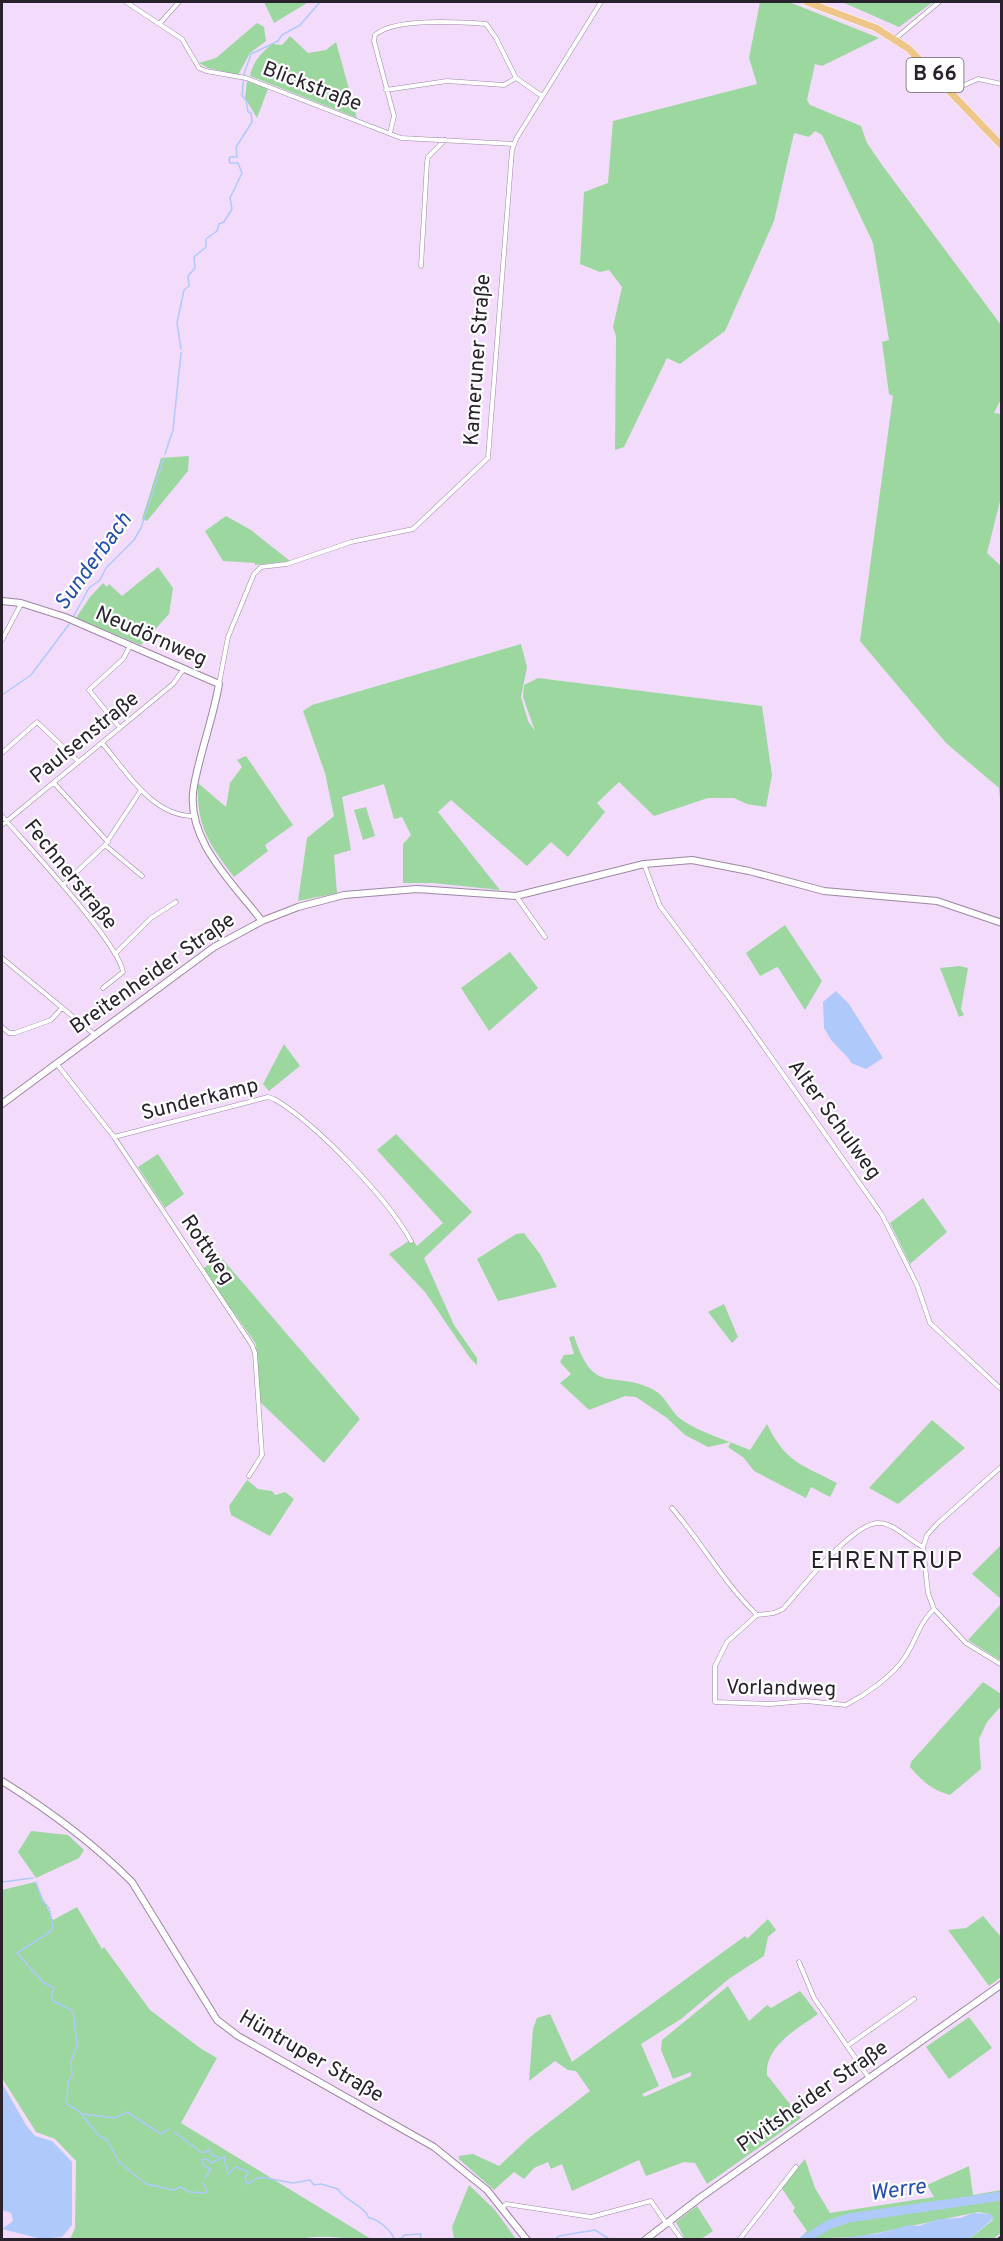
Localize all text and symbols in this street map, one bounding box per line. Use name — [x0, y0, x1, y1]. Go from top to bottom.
street label: Blickstraße — [258, 56, 366, 118]
road number: B 66 — [906, 58, 964, 92]
street label: Kameruner Straße — [459, 273, 497, 447]
water label: Sunderbach — [49, 508, 139, 616]
street label: Neudörnweg — [91, 600, 211, 674]
street label: Paulsenstraße — [25, 686, 145, 790]
street label: Fechnerstraße — [17, 814, 123, 936]
street label: Breitenheider Straße — [65, 907, 241, 1041]
street label: Alter Schulweg — [781, 1055, 887, 1185]
street label: Sunderkamp — [139, 1072, 261, 1128]
street label: Rottweg — [174, 1210, 240, 1290]
district label: EHRENTRUP — [811, 1547, 963, 1577]
street label: Vorlandweg — [726, 1675, 836, 1703]
street label: Hüntruper Straße — [234, 2005, 388, 2109]
street label: Pivitsheider Straße — [732, 2035, 894, 2159]
water label: Werre — [868, 2174, 928, 2208]

